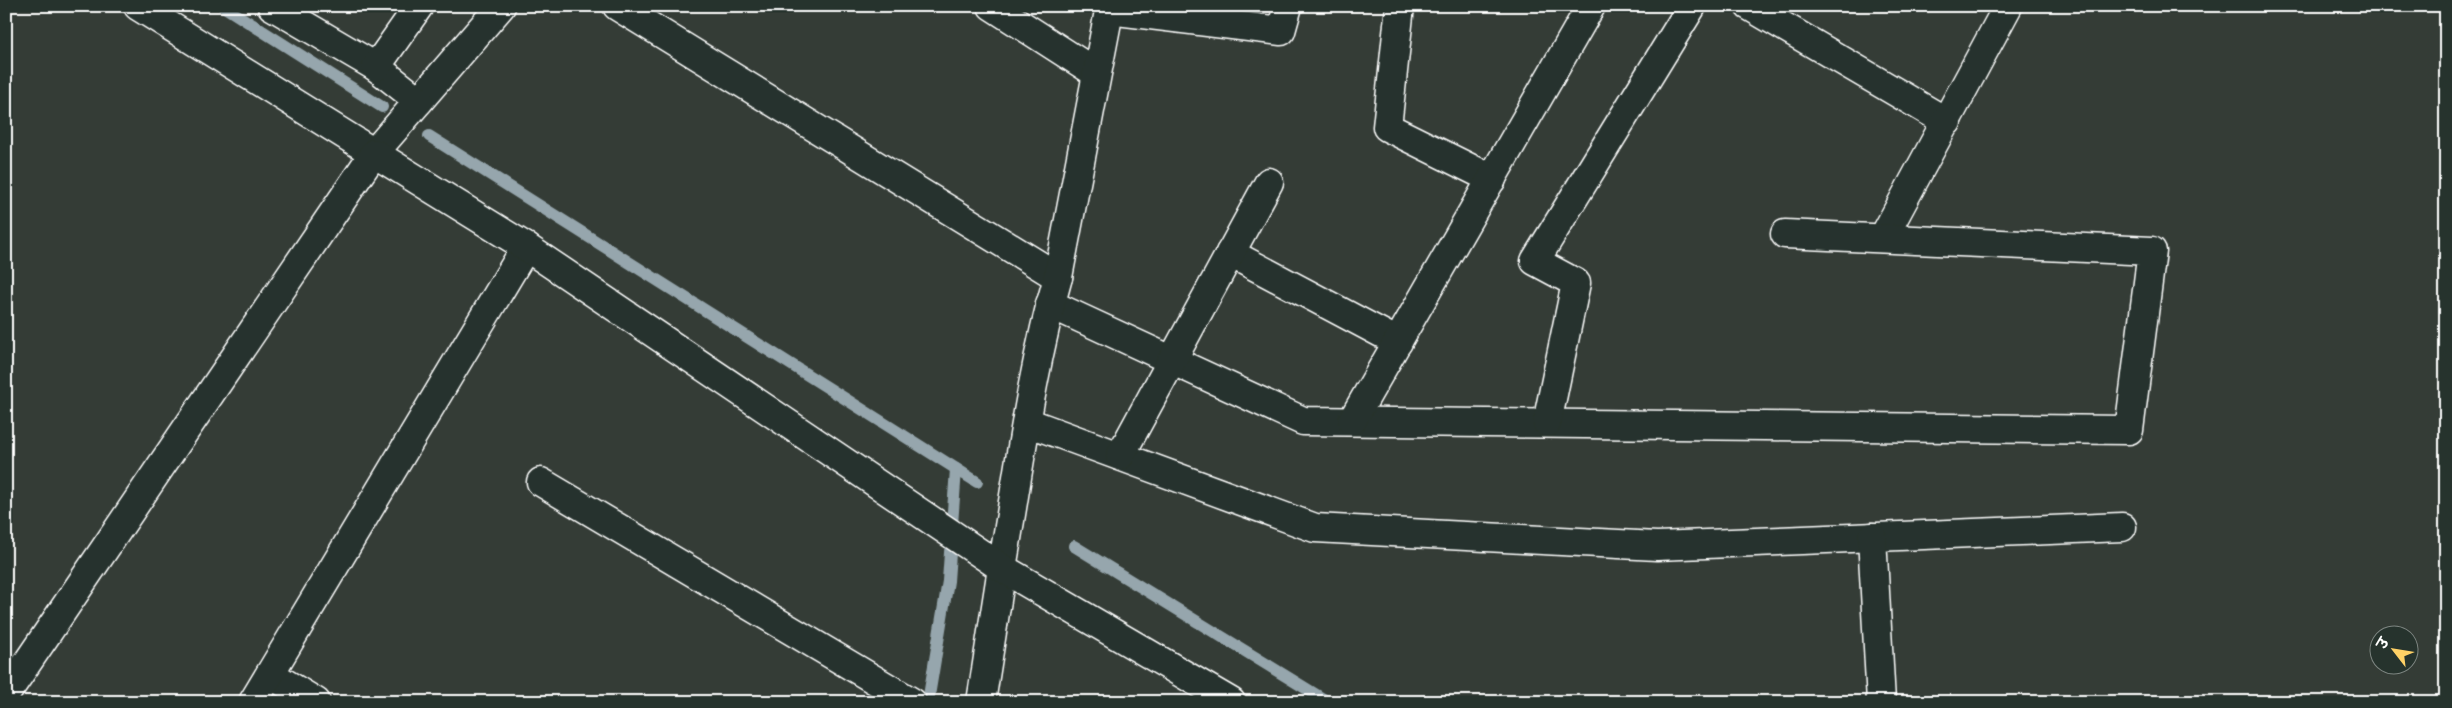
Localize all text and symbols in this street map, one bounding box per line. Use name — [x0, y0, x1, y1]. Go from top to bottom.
north arrow — [2370, 626, 2420, 676]
text: उ — [2369, 632, 2397, 656]

